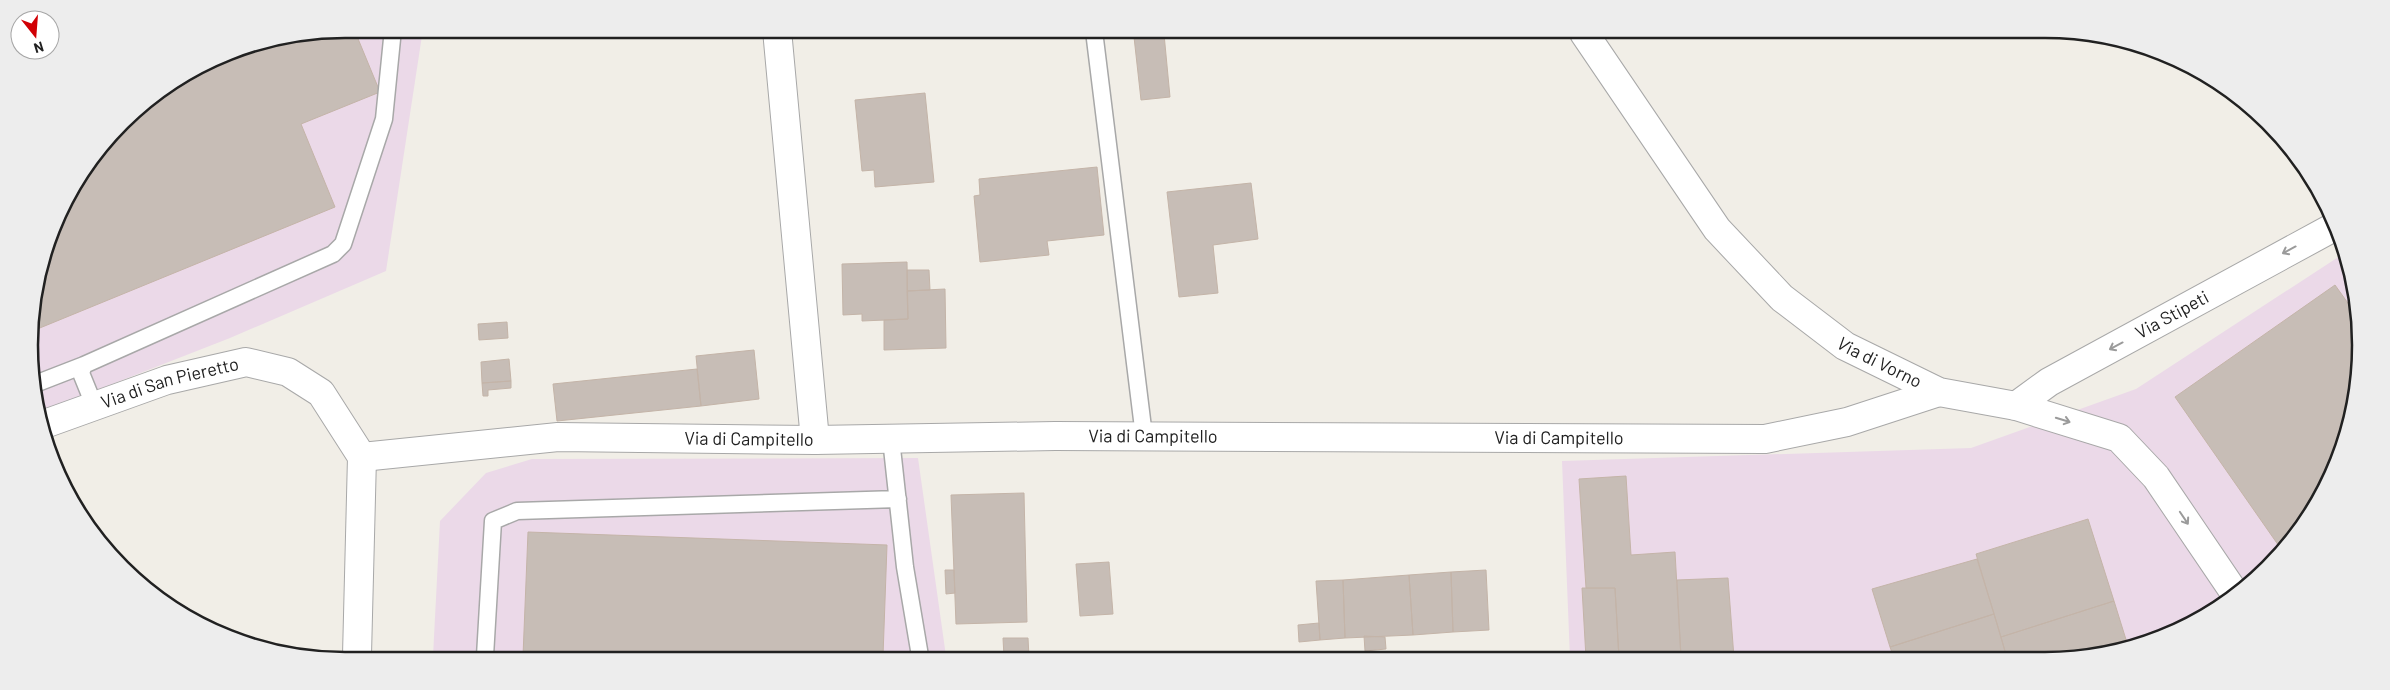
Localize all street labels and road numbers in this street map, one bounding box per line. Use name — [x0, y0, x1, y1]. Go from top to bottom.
street label: Via Stipeti — [2131, 285, 2212, 343]
street label: Via di Vorno — [1833, 332, 1926, 392]
street label: Via di San Pieretto — [98, 352, 241, 413]
street label: Via di Campitello — [1088, 424, 1218, 447]
street label: Via di Campitello — [684, 426, 814, 450]
street label: Via di Campitello — [1494, 426, 1624, 448]

